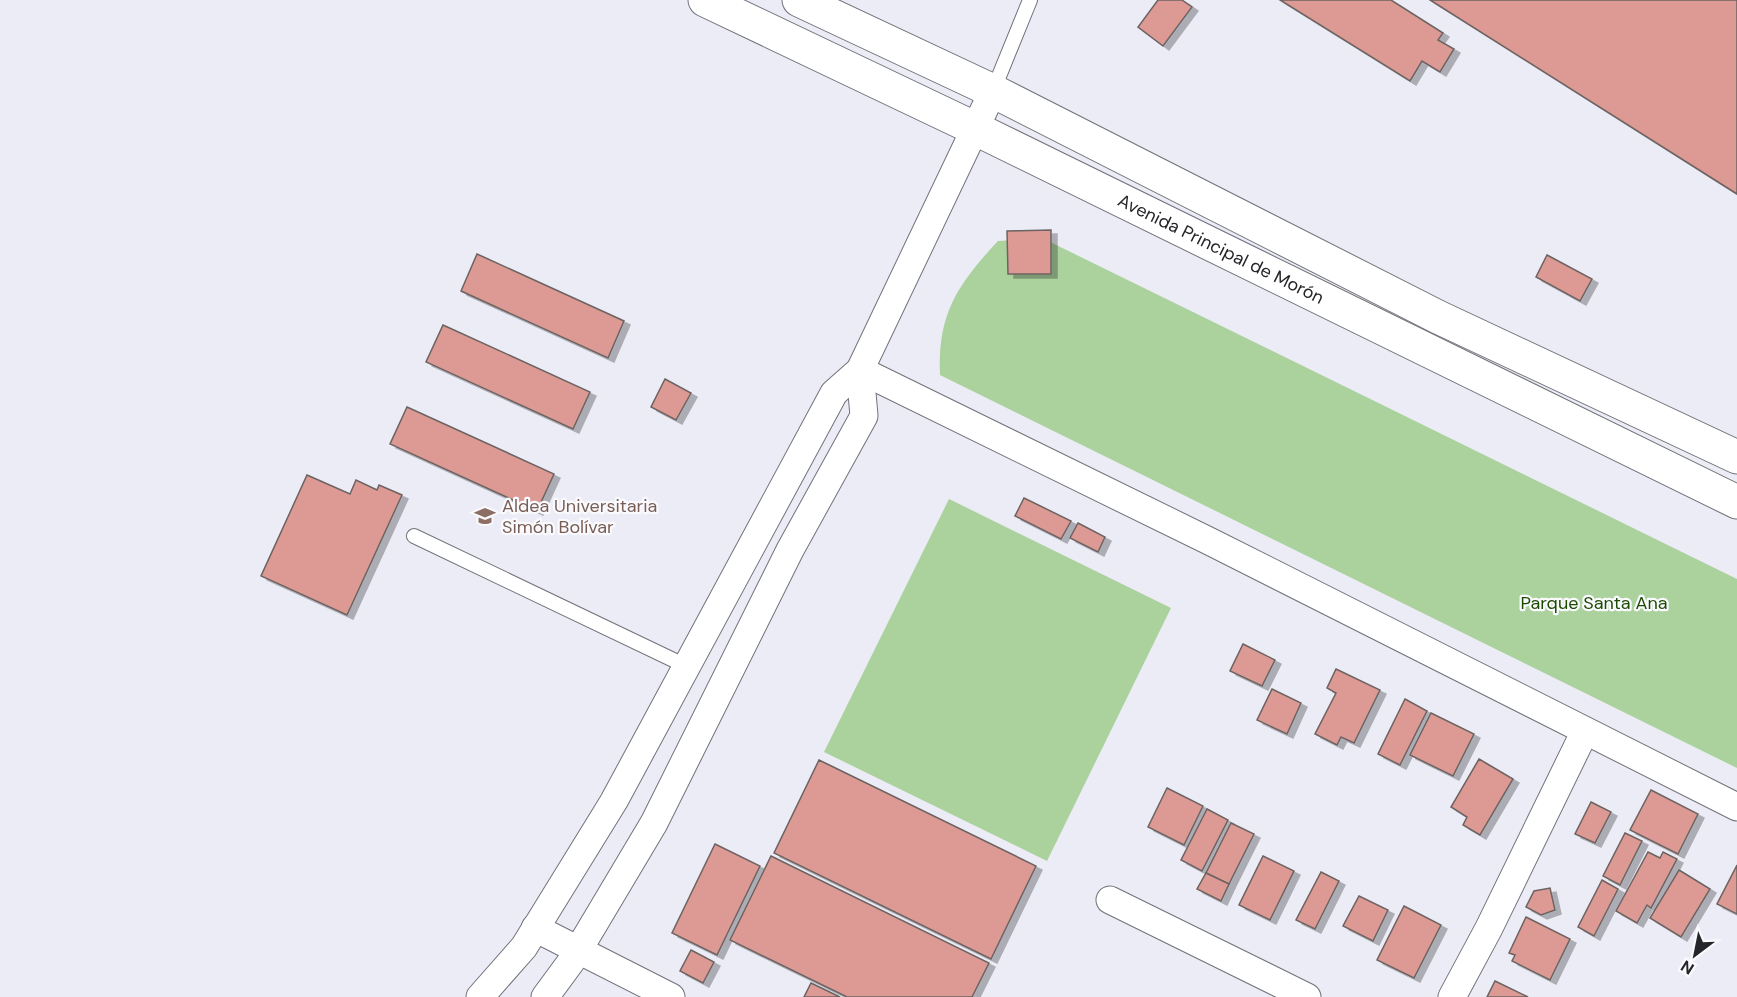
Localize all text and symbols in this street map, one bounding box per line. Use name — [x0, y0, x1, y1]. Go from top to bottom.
street label: Avenida Principal de Morón — [1114, 188, 1328, 310]
place label: Aldea Universitaria Simón Bolívar — [502, 494, 657, 539]
school or university icon: Aldea Universitaria Simón Bolívar — [473, 504, 497, 528]
park label: Parque Santa Ana — [1520, 591, 1668, 615]
north arrow — [1665, 925, 1725, 985]
text: N — [1677, 955, 1698, 979]

